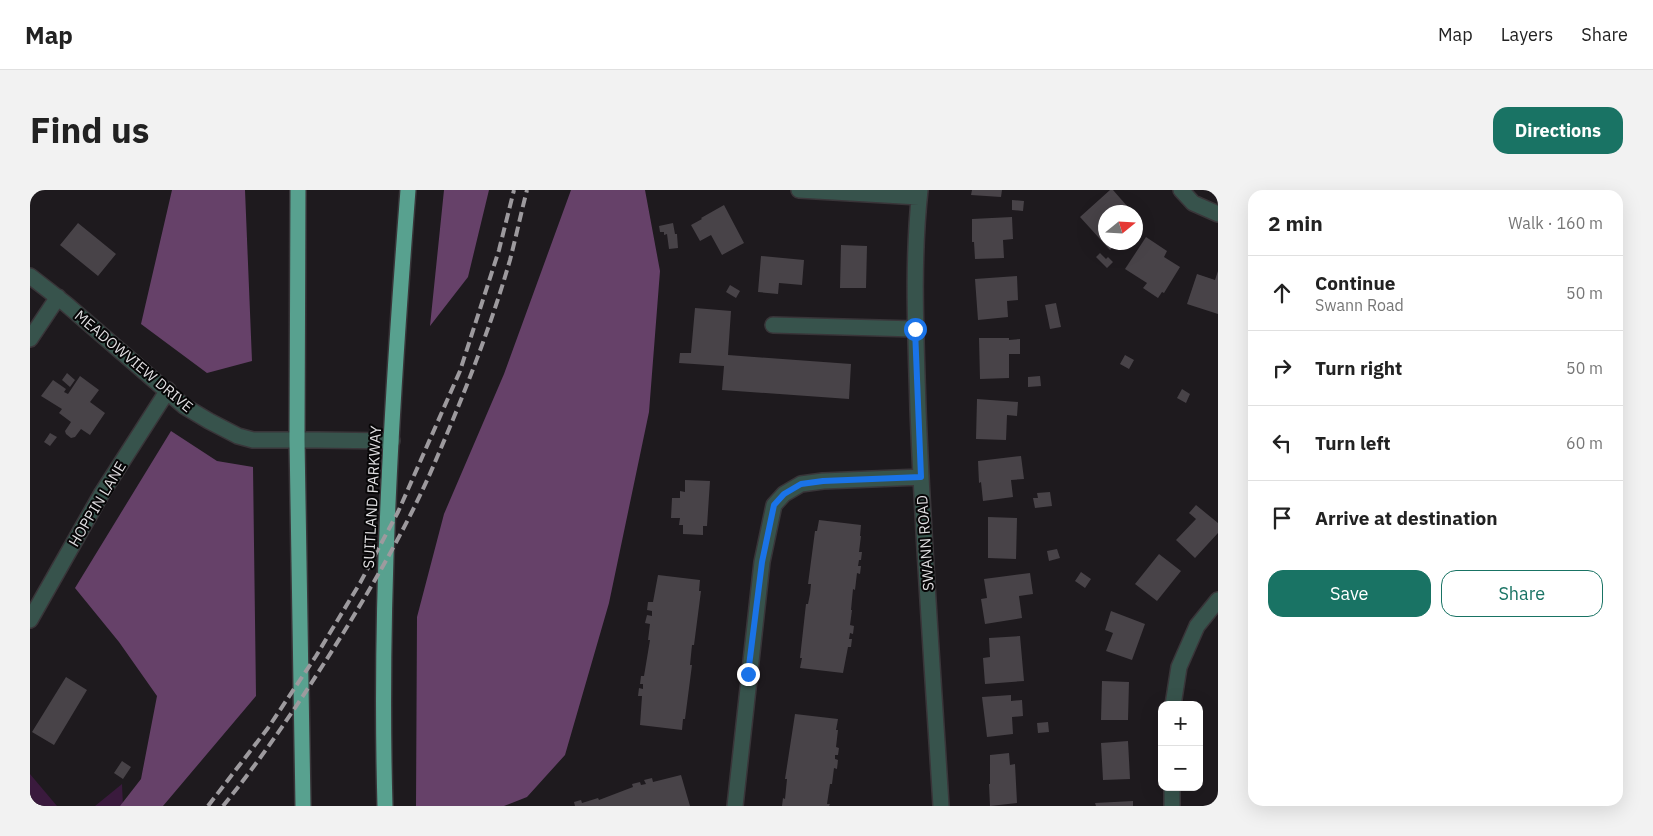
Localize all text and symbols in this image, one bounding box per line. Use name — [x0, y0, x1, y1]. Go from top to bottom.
text: Map — [25, 19, 73, 51]
text: Map — [1438, 23, 1473, 46]
text: Layers — [1501, 23, 1553, 46]
text: Share — [1581, 23, 1628, 46]
text: Find us — [30, 107, 149, 153]
button: Directions — [1493, 107, 1623, 154]
north arrow — [1098, 205, 1143, 250]
text: 2 min — [1268, 209, 1323, 237]
text: Walk · 160 m — [1508, 213, 1603, 233]
text: Continue — [1315, 271, 1395, 295]
icon: ahead — [1268, 279, 1296, 307]
text: 50 m — [1566, 283, 1603, 303]
text: Swann Road — [1315, 295, 1404, 315]
street label: MEADOWVIEW DRIVE — [71, 306, 197, 416]
route start — [904, 318, 927, 341]
icon: right — [1268, 354, 1296, 382]
text: Turn right — [1315, 356, 1402, 380]
text: 50 m — [1566, 358, 1603, 378]
street label: SUITLAND PARKWAY — [359, 425, 385, 569]
icon: left — [1268, 429, 1296, 457]
text: Turn left — [1315, 431, 1391, 455]
text: 60 m — [1566, 433, 1603, 453]
street label: HOPPIN LANE — [64, 458, 130, 550]
street label: SWANN ROAD — [912, 494, 938, 592]
icon: arrive — [1268, 504, 1296, 532]
text: Arrive at destination — [1315, 506, 1498, 530]
button: Save — [1268, 570, 1431, 617]
button: Share — [1441, 570, 1603, 617]
route end — [737, 663, 760, 686]
map controls — [1158, 701, 1203, 791]
button: + — [1158, 701, 1203, 746]
button: − — [1158, 746, 1203, 791]

